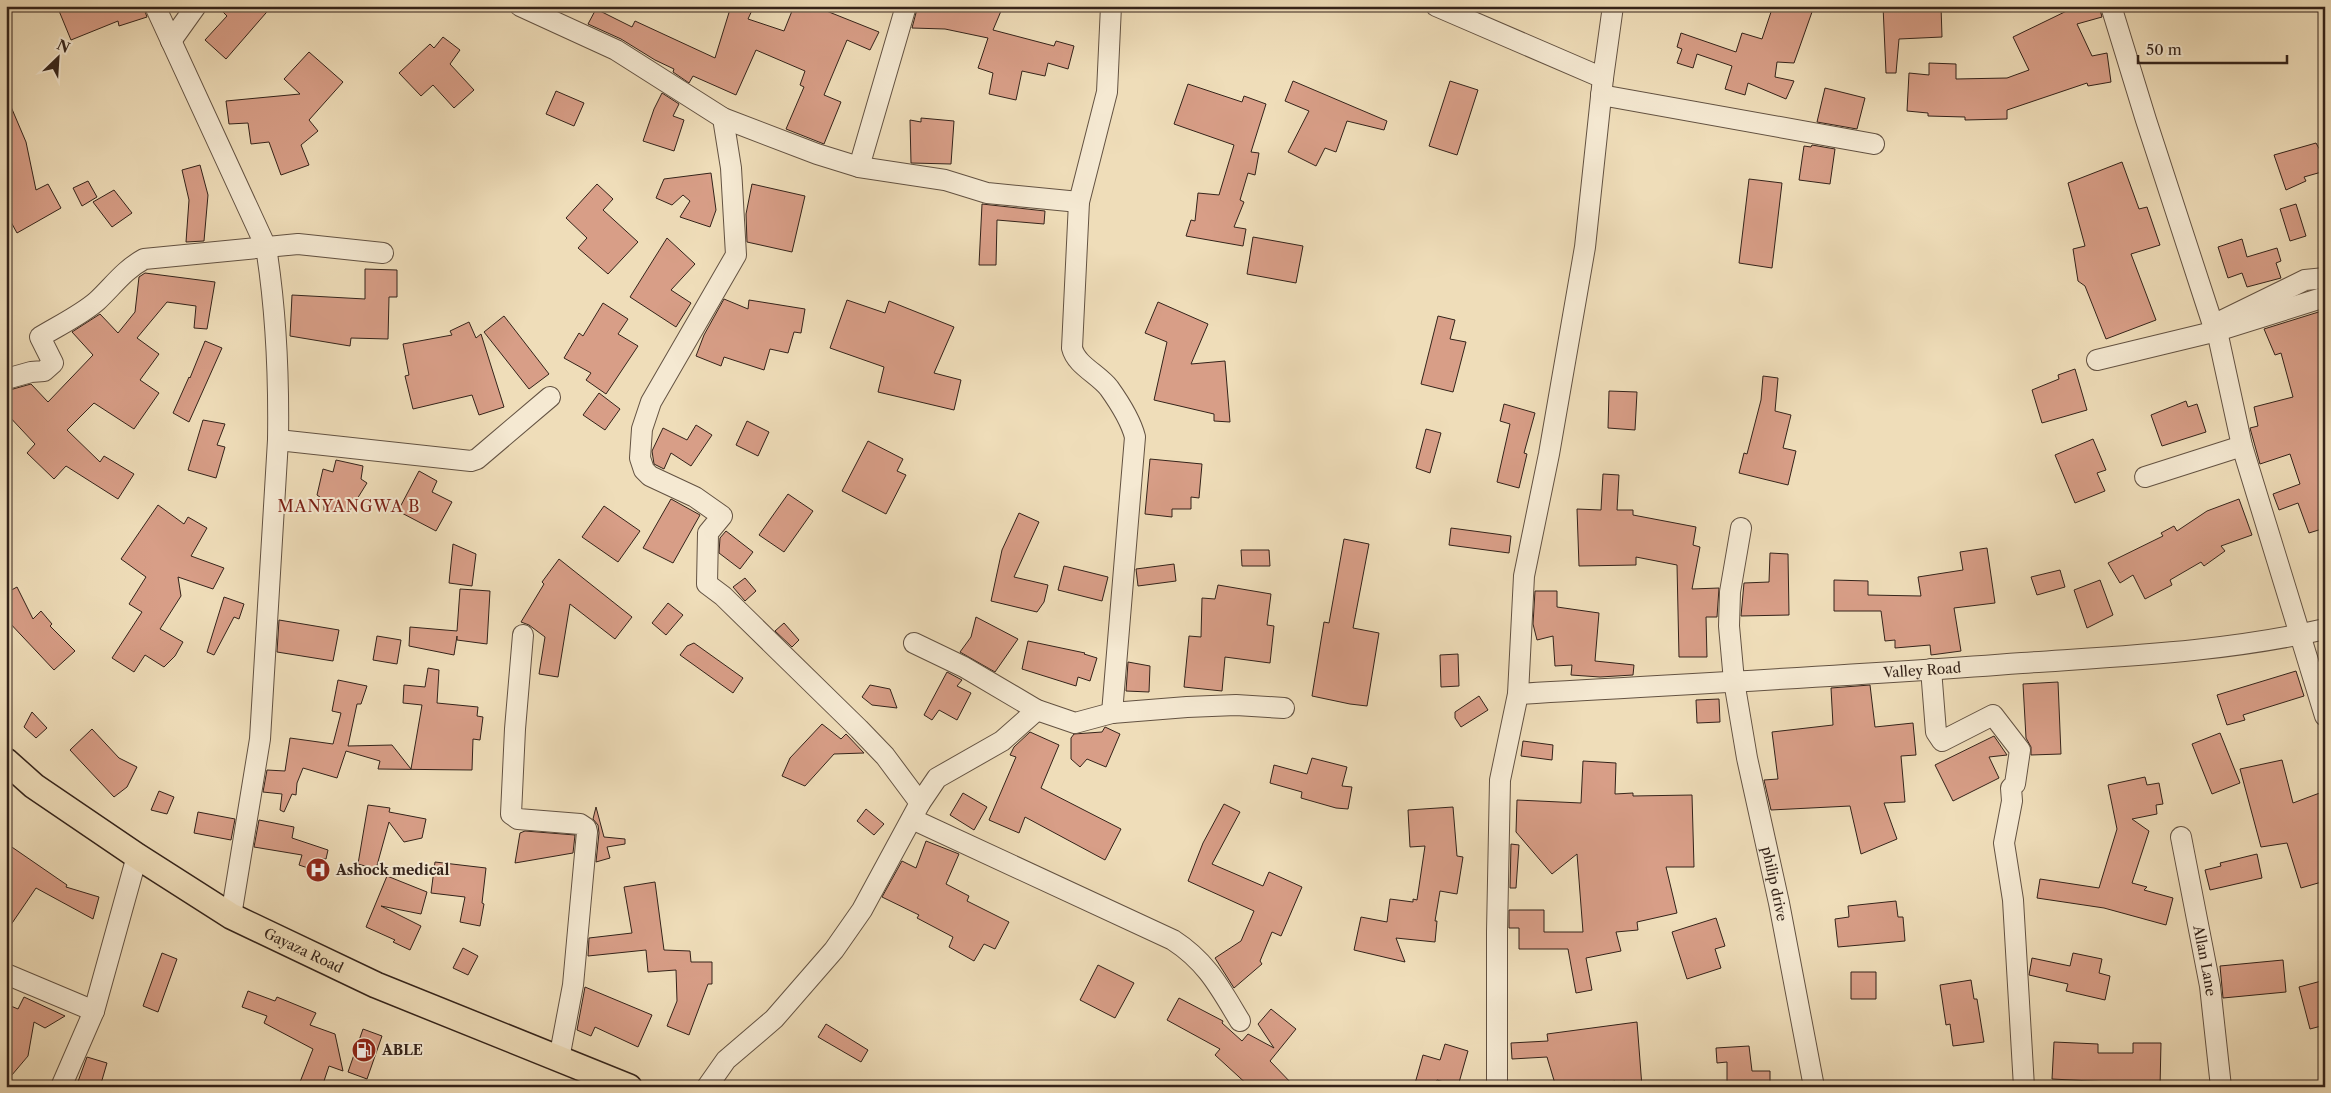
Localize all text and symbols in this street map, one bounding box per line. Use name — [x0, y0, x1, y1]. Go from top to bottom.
north arrow — [32, 32, 82, 82]
scale bar — [2138, 32, 2287, 64]
text: N — [54, 35, 73, 57]
text: 50 m — [2146, 40, 2182, 59]
district label: MANYANGWA B — [277, 496, 421, 516]
street label: Valley Road — [1882, 658, 1962, 682]
street label: philip drive — [1758, 845, 1791, 923]
hospital icon: Ashock medical — [305, 857, 331, 883]
place label: Ashock medical — [335, 861, 449, 879]
street label: Allan Lane — [2189, 923, 2220, 997]
street label: Gayaza Road — [261, 924, 347, 977]
fuel station icon: ABLE — [351, 1037, 377, 1063]
place label: ABLE — [381, 1041, 423, 1059]

